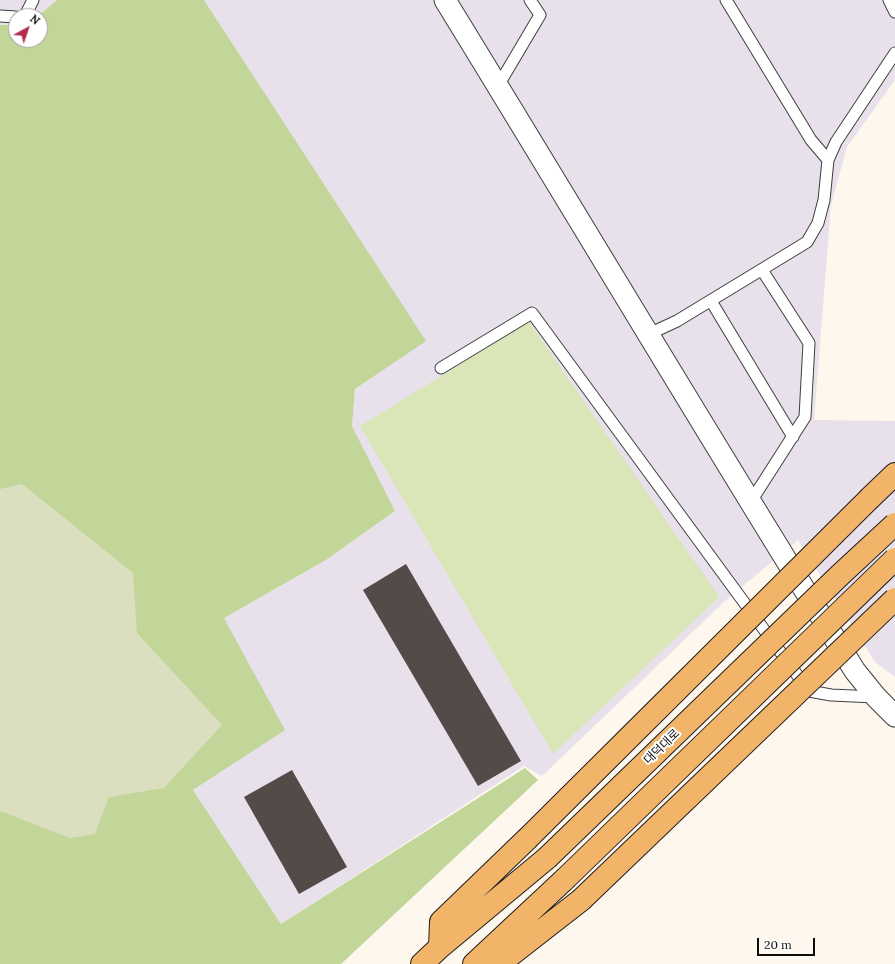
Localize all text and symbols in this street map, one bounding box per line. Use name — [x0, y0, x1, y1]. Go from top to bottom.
north arrow — [8, 8, 48, 48]
text: N — [27, 11, 43, 28]
street label: 대덕대로 — [641, 726, 683, 768]
scale bar — [759, 930, 817, 956]
text: 20 m — [764, 937, 792, 952]

